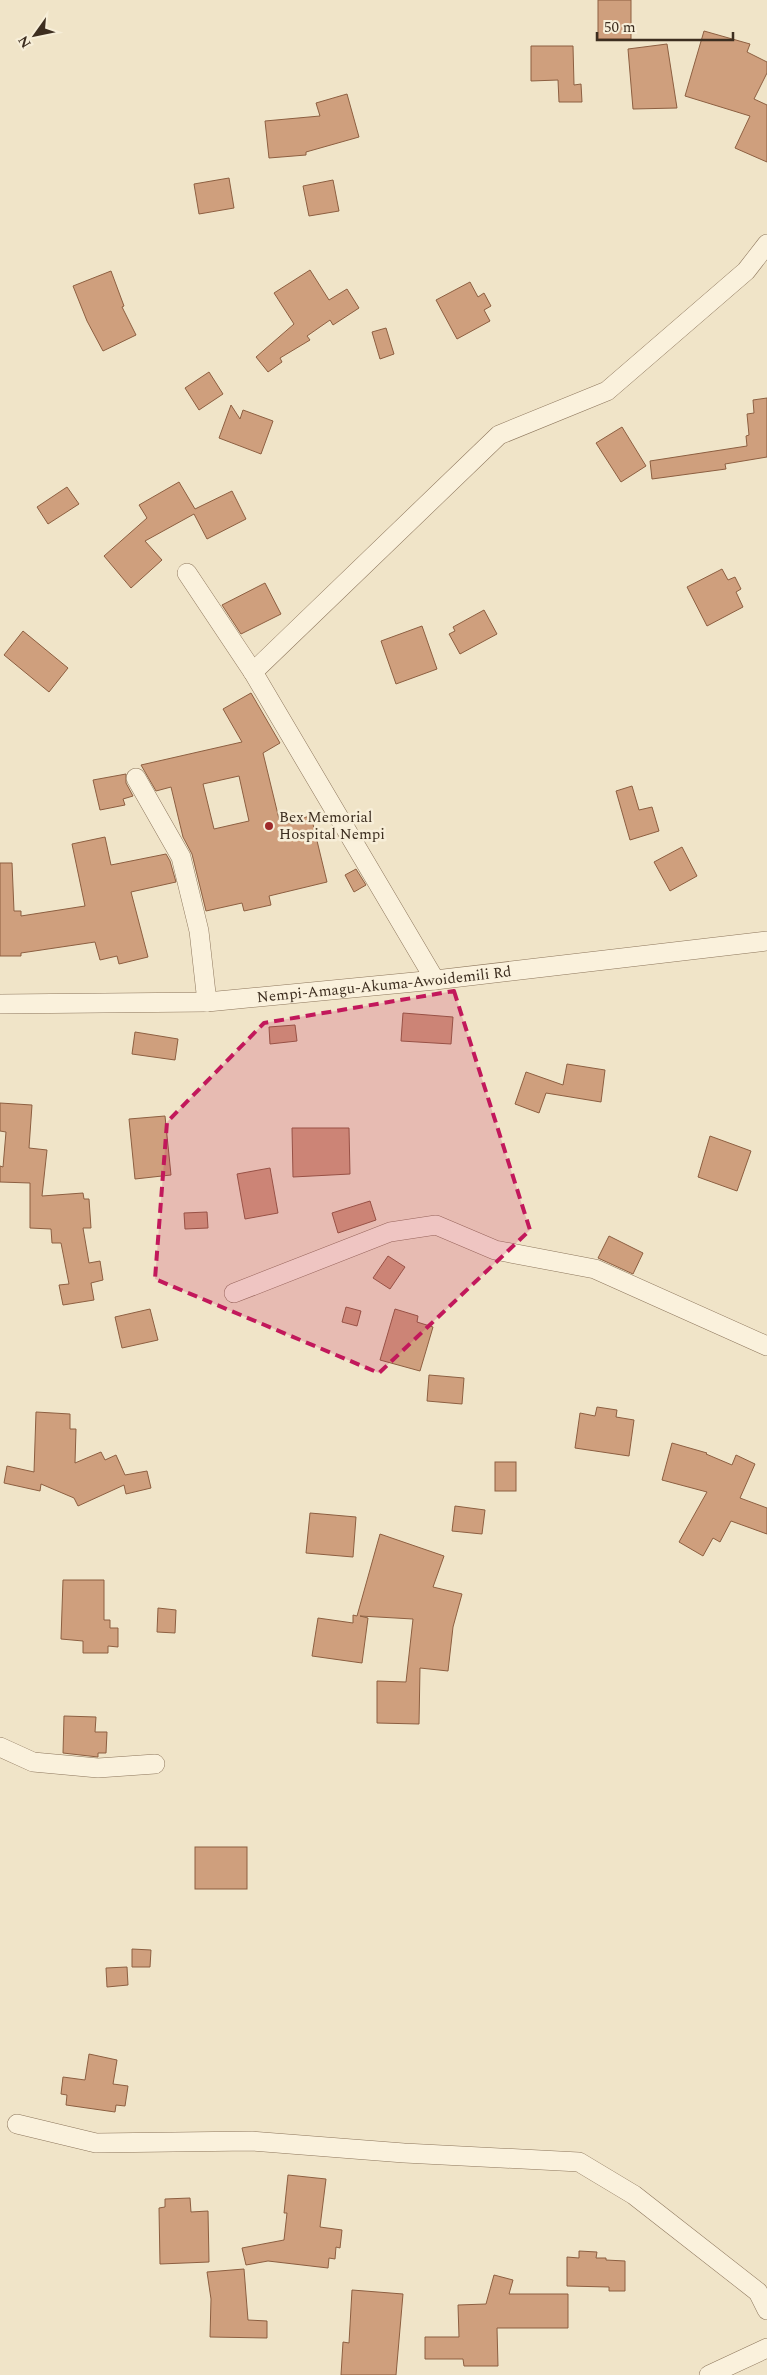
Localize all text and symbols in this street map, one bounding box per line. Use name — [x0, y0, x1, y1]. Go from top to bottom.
north arrow — [10, 10, 60, 60]
scale bar — [597, 10, 733, 42]
text: 50 m — [604, 16, 636, 39]
text: N — [13, 31, 36, 52]
place label: Bex Memorial Hospital Nempi — [279, 806, 385, 846]
marker: Bex Memorial Hospital Nempi — [263, 820, 275, 832]
street label: Nempi-Amagu-Akuma-Awoidemili Rd — [256, 960, 513, 1009]

